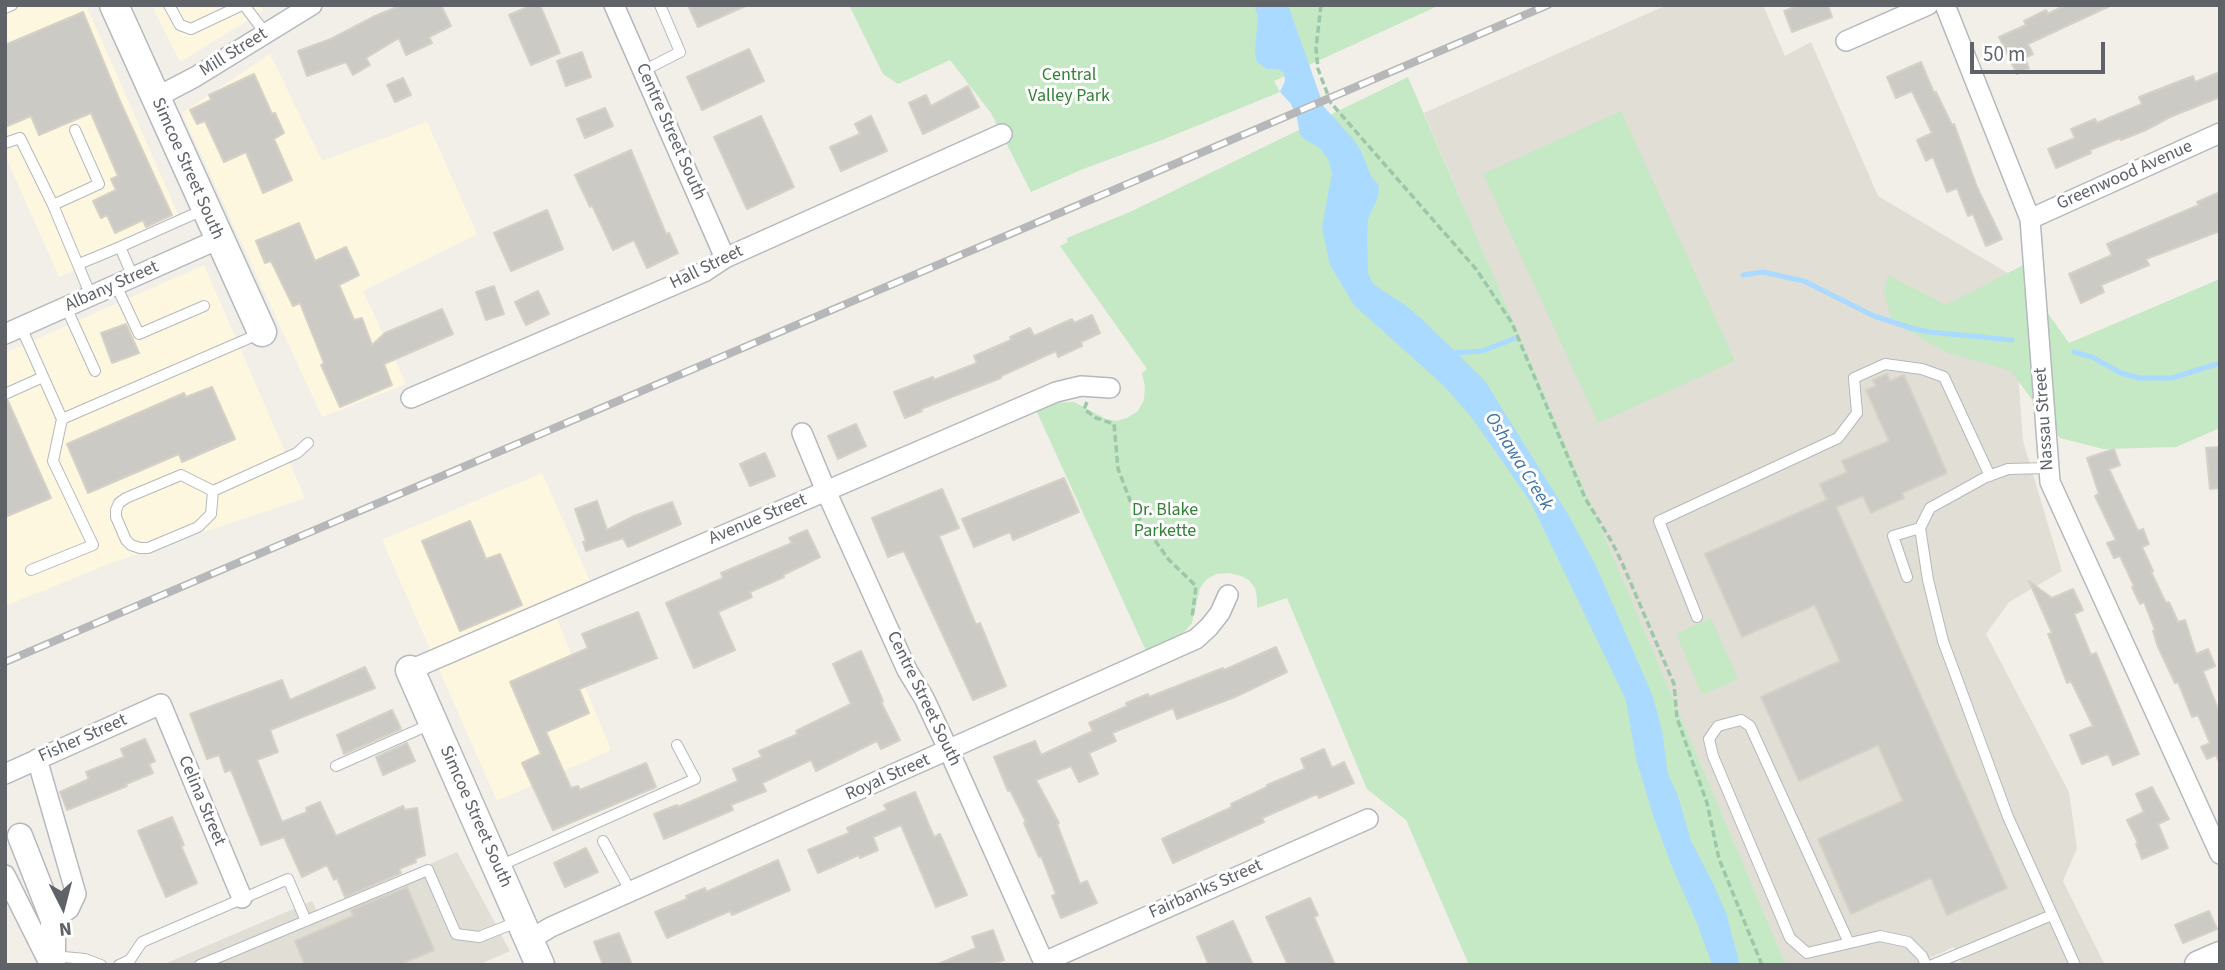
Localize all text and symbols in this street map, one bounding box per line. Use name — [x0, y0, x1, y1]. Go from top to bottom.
street label: Mill Street — [196, 24, 272, 82]
scale bar — [1973, 28, 2108, 72]
text: 50 m — [1983, 39, 2025, 69]
street label: Centre Street South — [630, 60, 710, 204]
park label: Central Valley Park — [1028, 65, 1110, 108]
street label: Simcoe Street South — [146, 95, 228, 243]
street label: Greenwood Avenue — [2054, 136, 2196, 216]
street label: Hall Street — [667, 241, 747, 295]
street label: Albany Street — [62, 257, 162, 317]
street label: Nassau Street — [2031, 367, 2059, 471]
water label: Oshawa Creek — [1479, 409, 1557, 515]
street label: Avenue Street — [706, 490, 810, 550]
park label: Dr. Blake Parkette — [1132, 500, 1198, 542]
street label: Centre Street South — [881, 628, 965, 770]
street label: Fisher Street — [35, 710, 131, 768]
street label: Simcoe Street South — [434, 743, 516, 891]
street label: Royal Street — [842, 750, 934, 806]
street label: Celina Street — [172, 753, 230, 849]
street label: Fairbanks Street — [1146, 855, 1266, 925]
north arrow — [28, 872, 98, 942]
text: N — [58, 914, 73, 942]

